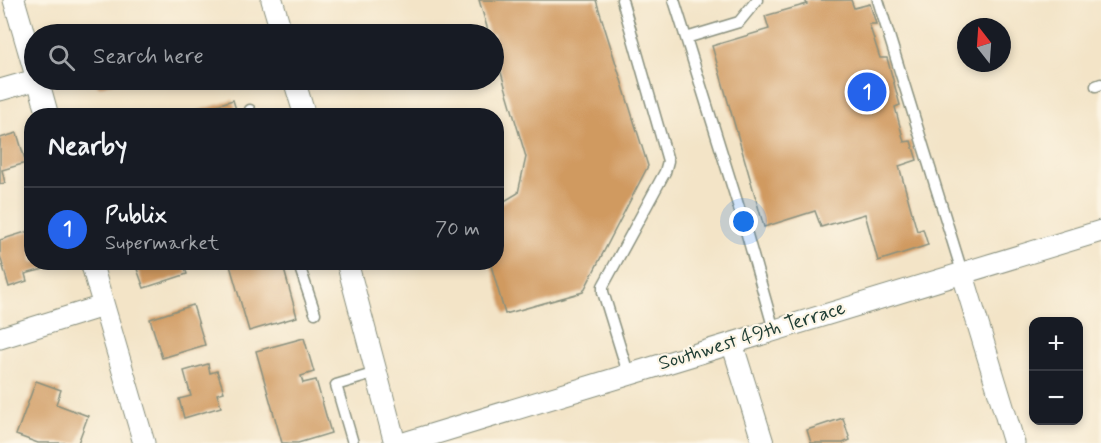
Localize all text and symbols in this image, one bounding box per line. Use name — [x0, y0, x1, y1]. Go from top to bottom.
north arrow — [957, 18, 1011, 72]
search box — [24, 24, 504, 90]
icon: search — [45, 41, 78, 74]
text: Search here — [93, 43, 204, 71]
pin: 1 — [848, 70, 886, 115]
text: Nearby — [48, 130, 127, 164]
text: Publix — [105, 202, 167, 230]
your location — [729, 207, 758, 236]
text: 1 — [63, 216, 72, 243]
text: 70 m — [435, 216, 480, 243]
text: Supermarket — [105, 230, 219, 257]
street label: Southwest 49th Terrace — [655, 295, 849, 377]
map controls — [1029, 317, 1083, 425]
button: + — [1029, 317, 1083, 371]
button: − — [1029, 371, 1083, 425]

